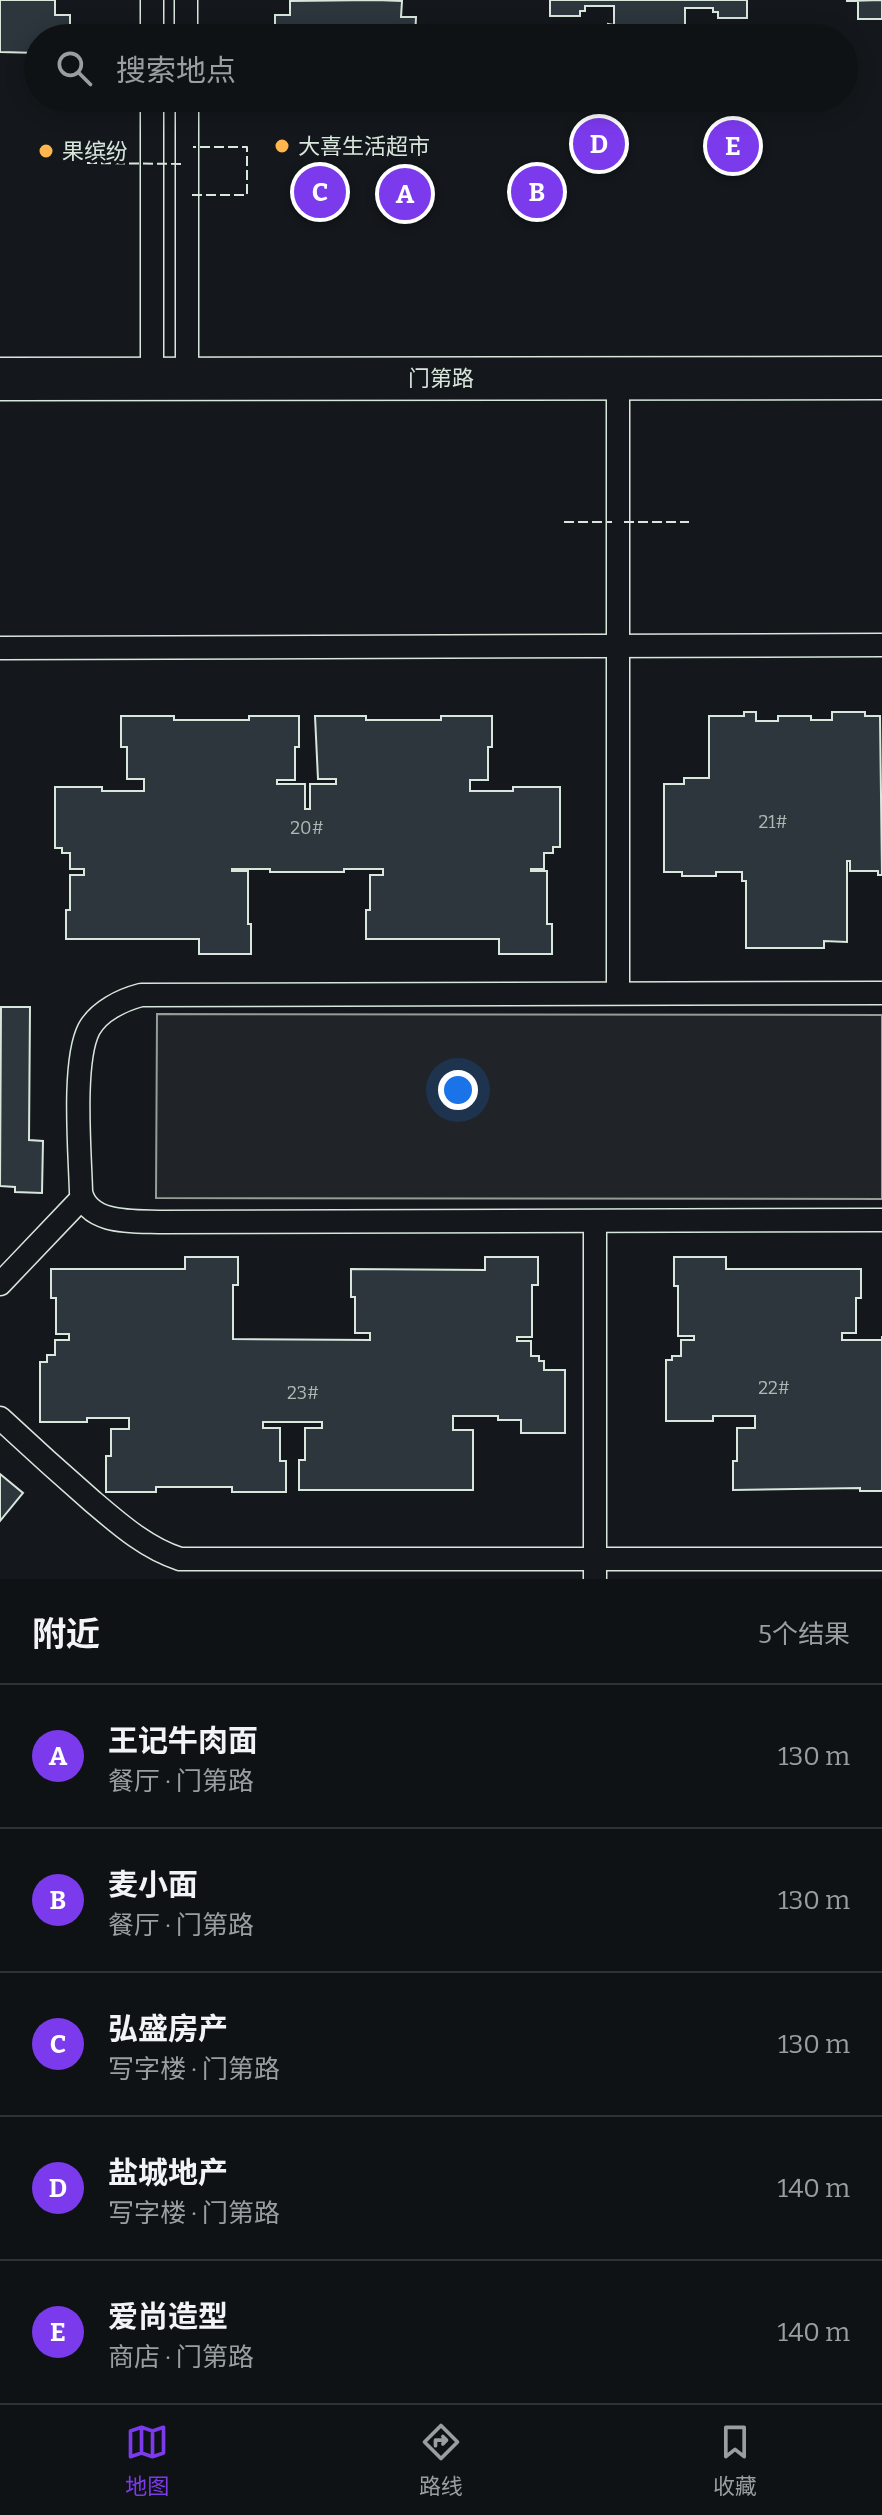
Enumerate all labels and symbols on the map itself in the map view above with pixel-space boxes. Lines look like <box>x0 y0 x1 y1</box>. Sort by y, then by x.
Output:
pin: D <box>573 114 625 174</box>
pin: E <box>707 116 759 176</box>
place label: 大喜生活超市 <box>298 133 430 160</box>
marker: 大喜生活超市 <box>273 137 291 155</box>
place label: 果缤纷 <box>62 138 128 165</box>
marker: 果缤纷 <box>37 142 55 160</box>
pin: C <box>294 162 346 222</box>
pin: B <box>511 162 563 222</box>
pin: A <box>379 164 431 224</box>
street label: 门第路 <box>408 365 474 392</box>
house number: 21# <box>758 811 788 833</box>
house number: 20# <box>290 817 324 839</box>
your location <box>438 1070 478 1110</box>
house number: 22# <box>758 1377 790 1399</box>
house number: 23# <box>287 1382 319 1404</box>

